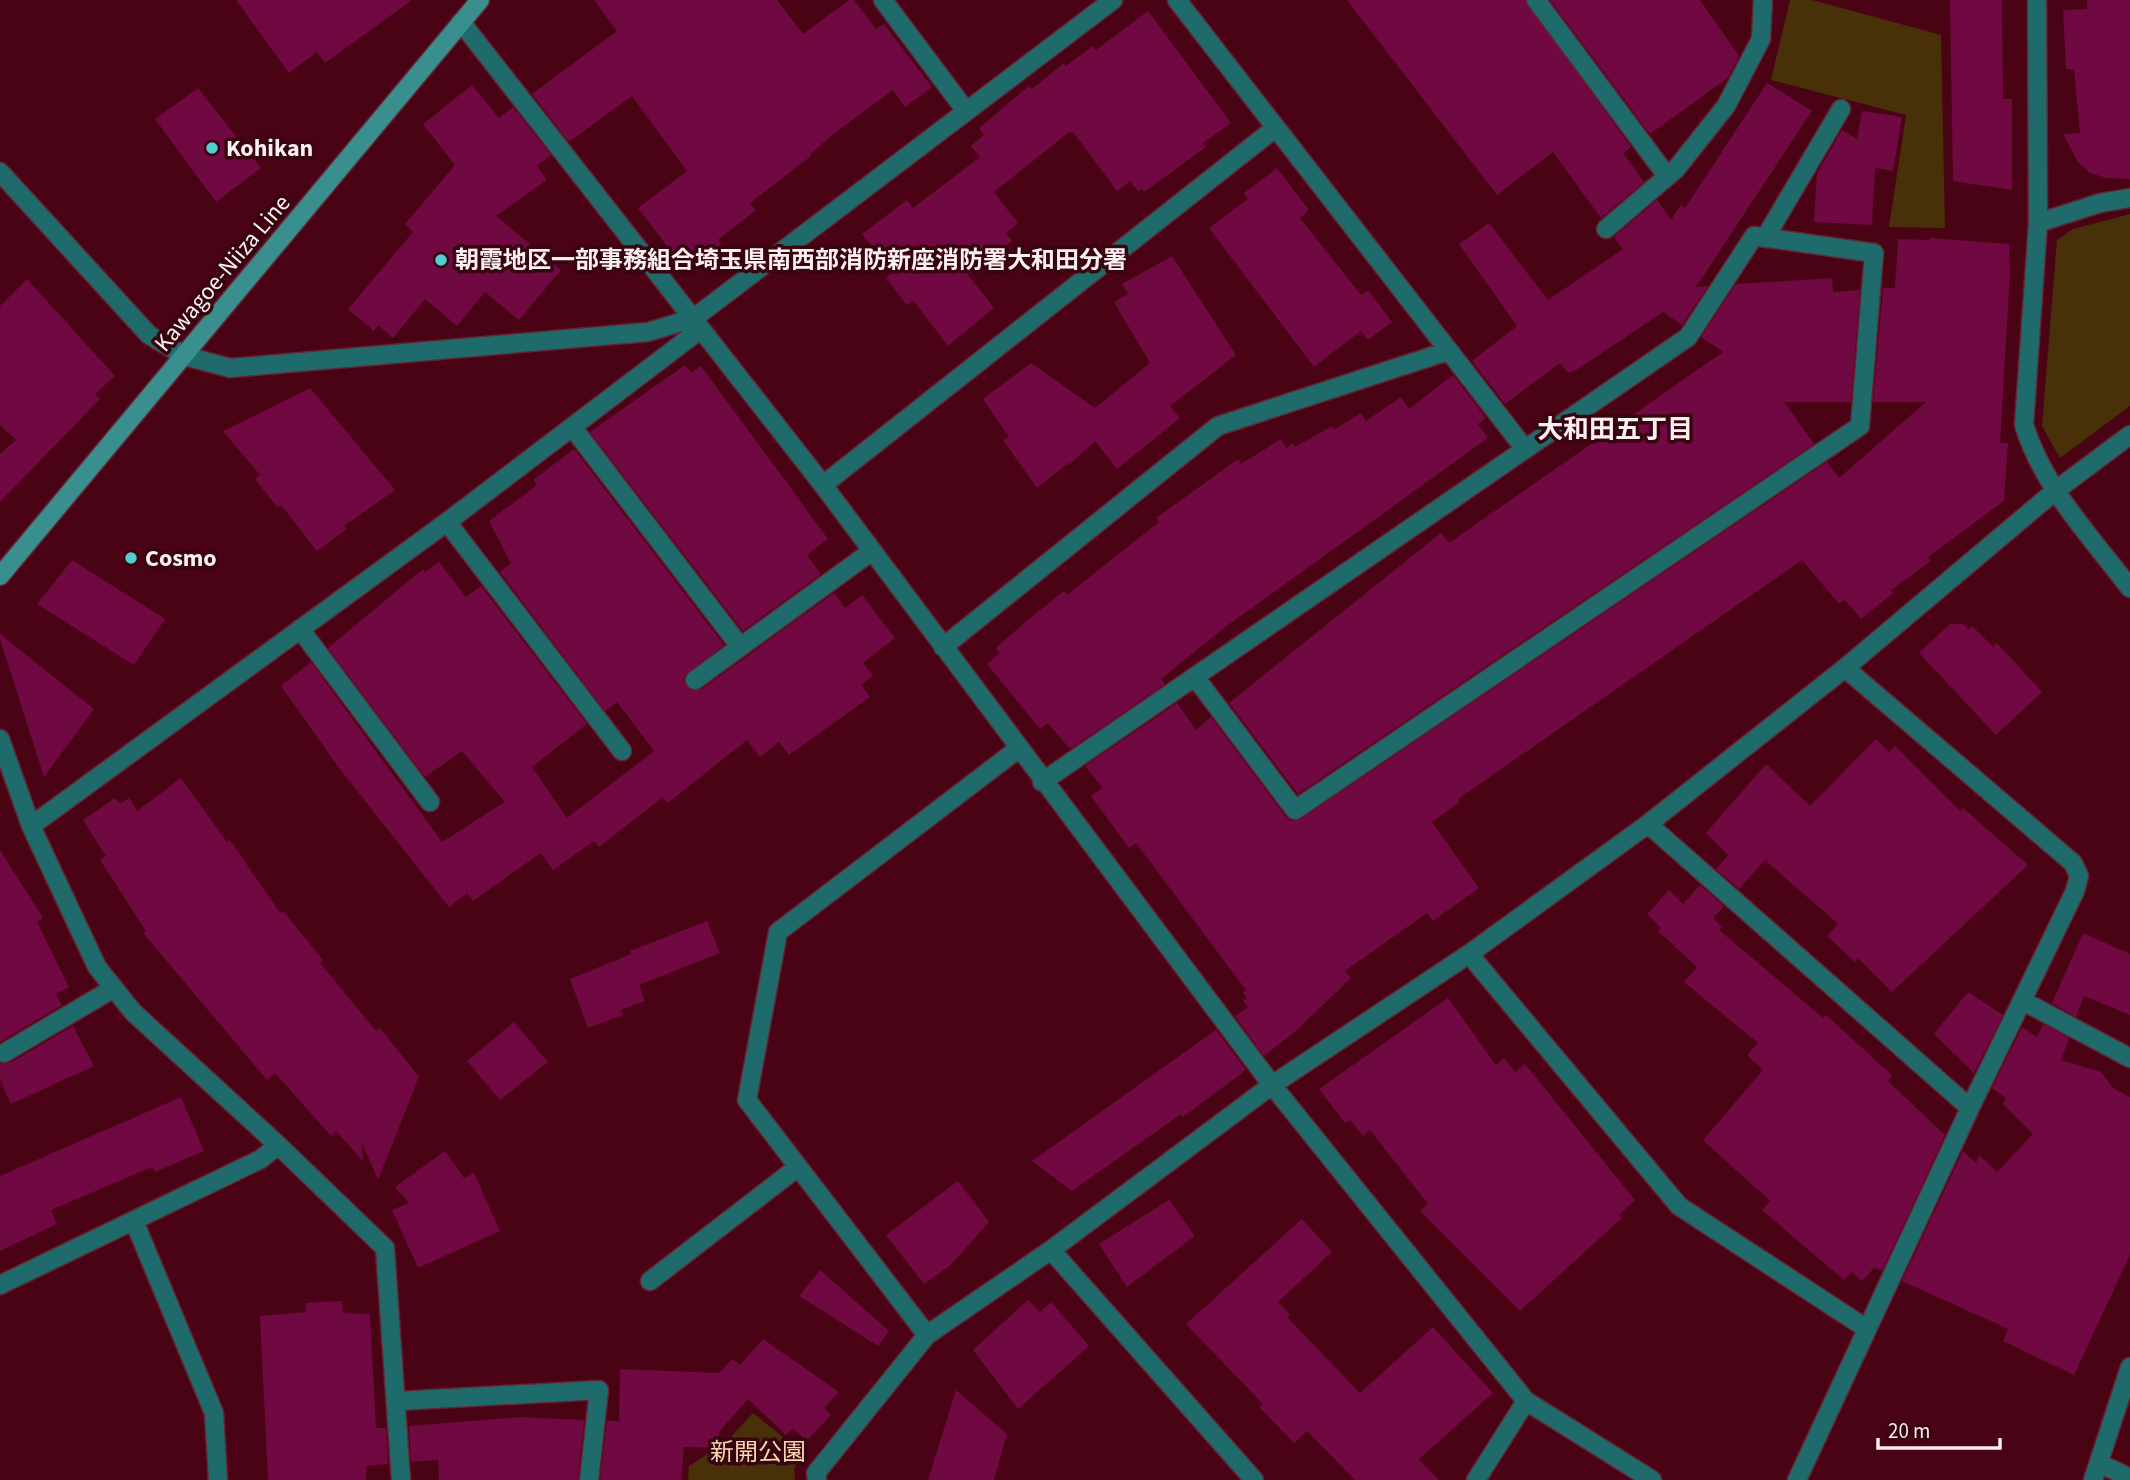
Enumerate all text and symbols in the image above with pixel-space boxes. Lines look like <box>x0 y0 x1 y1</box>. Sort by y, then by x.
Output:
place label: Kohikan <box>226 131 313 166</box>
marker: Kohikan <box>204 140 220 156</box>
street label: Kawagoe-Niiza Line <box>146 187 299 360</box>
place label: 朝霞地区一部事務組合埼玉県南西部消防新座消防署大和田分署 <box>455 243 1127 278</box>
marker: 朝霞地区一部事務組合埼玉県南西部消防新座消防署大和田分署 <box>433 252 449 268</box>
district label: 大和田五丁目 <box>1537 411 1693 448</box>
place label: Cosmo <box>145 541 217 576</box>
marker: Cosmo <box>123 550 139 566</box>
scale bar <box>1878 1406 2000 1450</box>
text: 20 m <box>1888 1416 1930 1446</box>
park label: 新開公園 <box>710 1435 806 1470</box>

